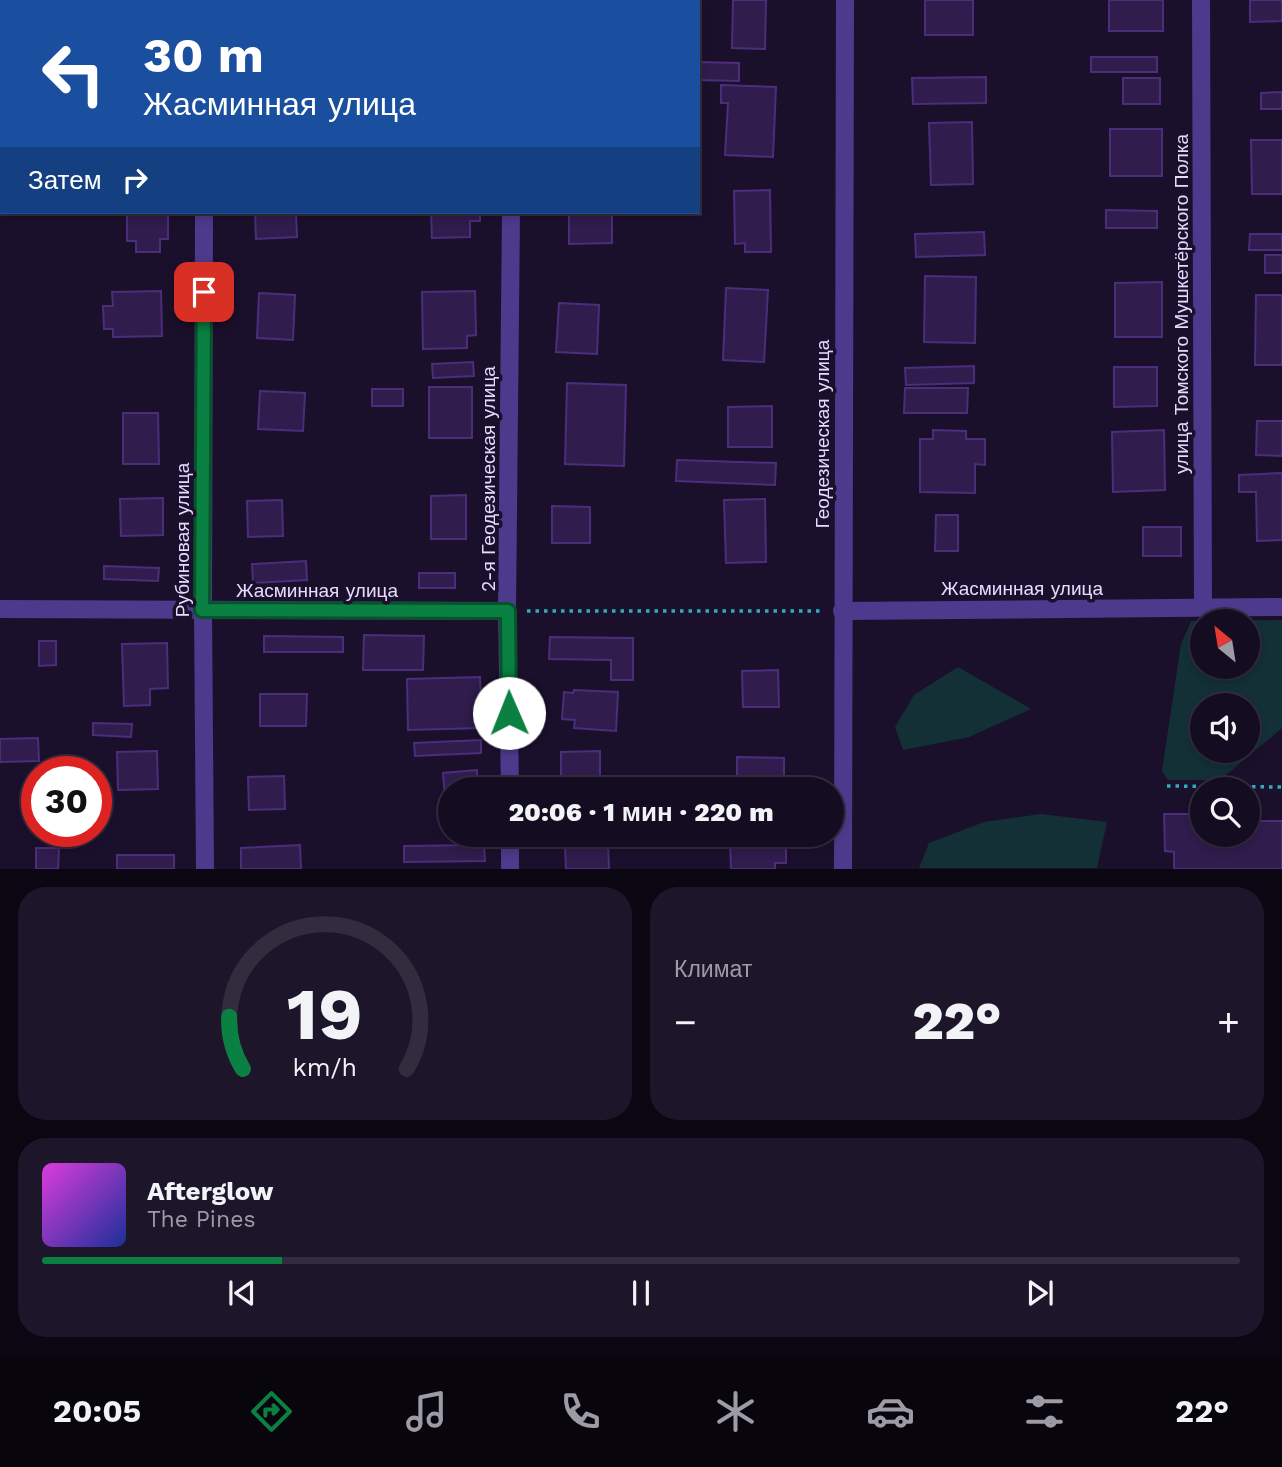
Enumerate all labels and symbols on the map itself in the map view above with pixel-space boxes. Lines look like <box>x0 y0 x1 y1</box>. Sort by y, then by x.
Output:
street label: улица Томского Мушкетёрского Полка <box>1170 134 1193 474</box>
pin <box>174 262 234 322</box>
street label: Геодезическая улица <box>811 339 834 528</box>
street label: 2-я Геодезическая улица <box>477 366 500 592</box>
street label: Рубиновая улица <box>171 462 194 617</box>
street label: Жасминная улица <box>941 577 1103 600</box>
street label: Жасминная улица <box>236 579 398 602</box>
north arrow <box>1190 609 1260 679</box>
position arrow <box>472 676 546 750</box>
speed limit sign: 30 <box>21 756 112 847</box>

